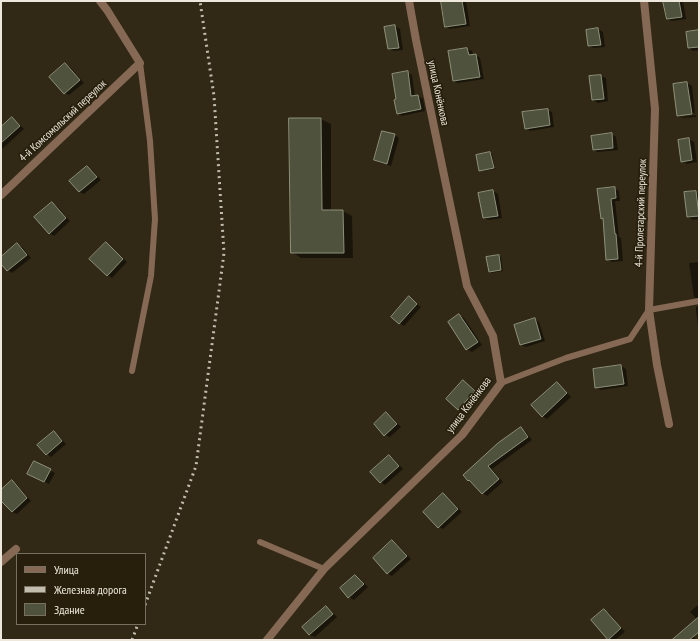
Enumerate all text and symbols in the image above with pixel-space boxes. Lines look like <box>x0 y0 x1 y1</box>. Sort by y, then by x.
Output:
street label: улица Конёнкова <box>425 59 451 127</box>
street label: 4-й Комсомольский переулок <box>17 77 109 165</box>
street label: 4-й Пролетарский переулок <box>633 159 649 267</box>
street label: улица Конёнкова <box>444 375 494 435</box>
legend <box>16 553 146 625</box>
text: Улица <box>54 562 79 577</box>
text: Железная дорога <box>54 582 127 597</box>
text: Здание <box>54 602 85 617</box>

